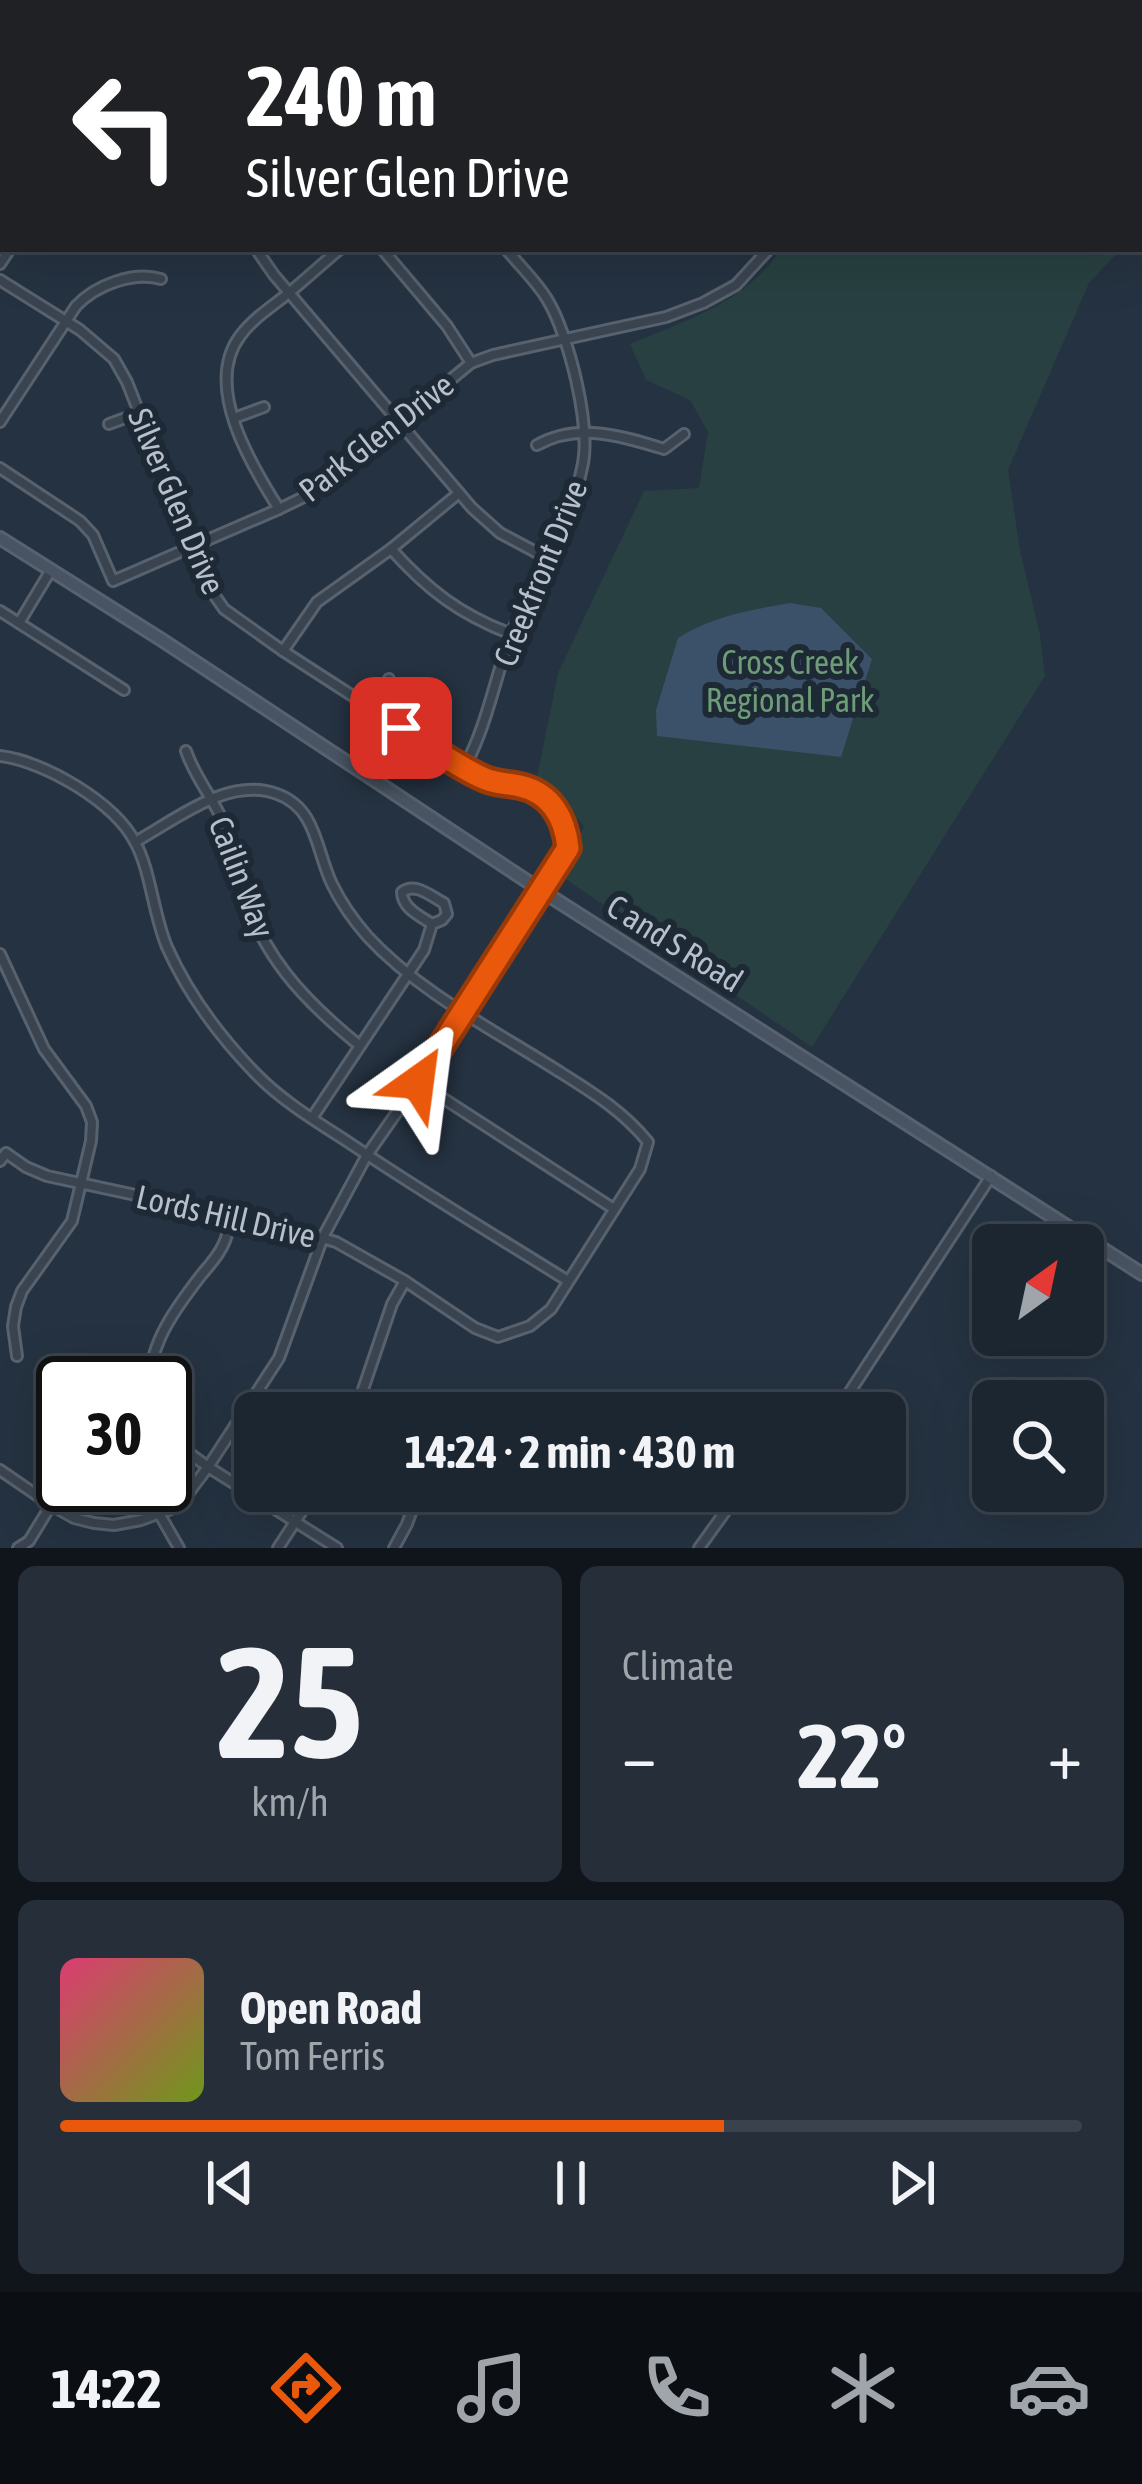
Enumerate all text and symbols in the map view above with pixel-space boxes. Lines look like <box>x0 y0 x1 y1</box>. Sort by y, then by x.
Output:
icon: left <box>48 48 204 204</box>
text: 240 m <box>246 48 436 144</box>
text: Silver Glen Drive <box>246 147 570 208</box>
street label: Park Glen Drive <box>291 365 461 509</box>
street label: Silver Glen Drive <box>121 403 233 599</box>
street label: Creekfront Drive <box>485 474 595 672</box>
park label: Cross Creek Regional Park <box>706 643 874 719</box>
pin <box>350 677 452 779</box>
icon: arrive <box>368 695 434 761</box>
street label: Cailin Way <box>202 811 282 943</box>
street label: C and S Road <box>600 887 750 999</box>
position arrow <box>355 1019 481 1145</box>
street label: Lords Hill Drive <box>133 1177 319 1255</box>
north arrow <box>972 1224 1104 1356</box>
map controls <box>972 1224 1104 1512</box>
speed limit sign: 30 <box>36 1356 192 1512</box>
button: search <box>972 1380 1104 1512</box>
text: 14:24 · 2 min · 430 m <box>405 1426 735 1478</box>
text: 25 <box>217 1612 363 1791</box>
text: Climate <box>622 1644 734 1688</box>
text: 22° <box>797 1704 907 1807</box>
text: − <box>622 1717 656 1793</box>
text: + <box>1048 1717 1082 1793</box>
text: km/h <box>251 1780 329 1824</box>
text: Open Road <box>240 1982 422 2034</box>
text: Tom Ferris <box>240 2034 385 2078</box>
icon: previous <box>197 2150 263 2216</box>
icon: pause <box>538 2150 604 2216</box>
icon: next <box>879 2150 945 2216</box>
icon: directions <box>264 2346 348 2430</box>
icon: music <box>450 2346 534 2430</box>
icon: phone <box>635 2346 719 2430</box>
icon: climate <box>821 2346 905 2430</box>
icon: car <box>1007 2346 1091 2430</box>
text: 14:22 <box>51 2358 162 2419</box>

